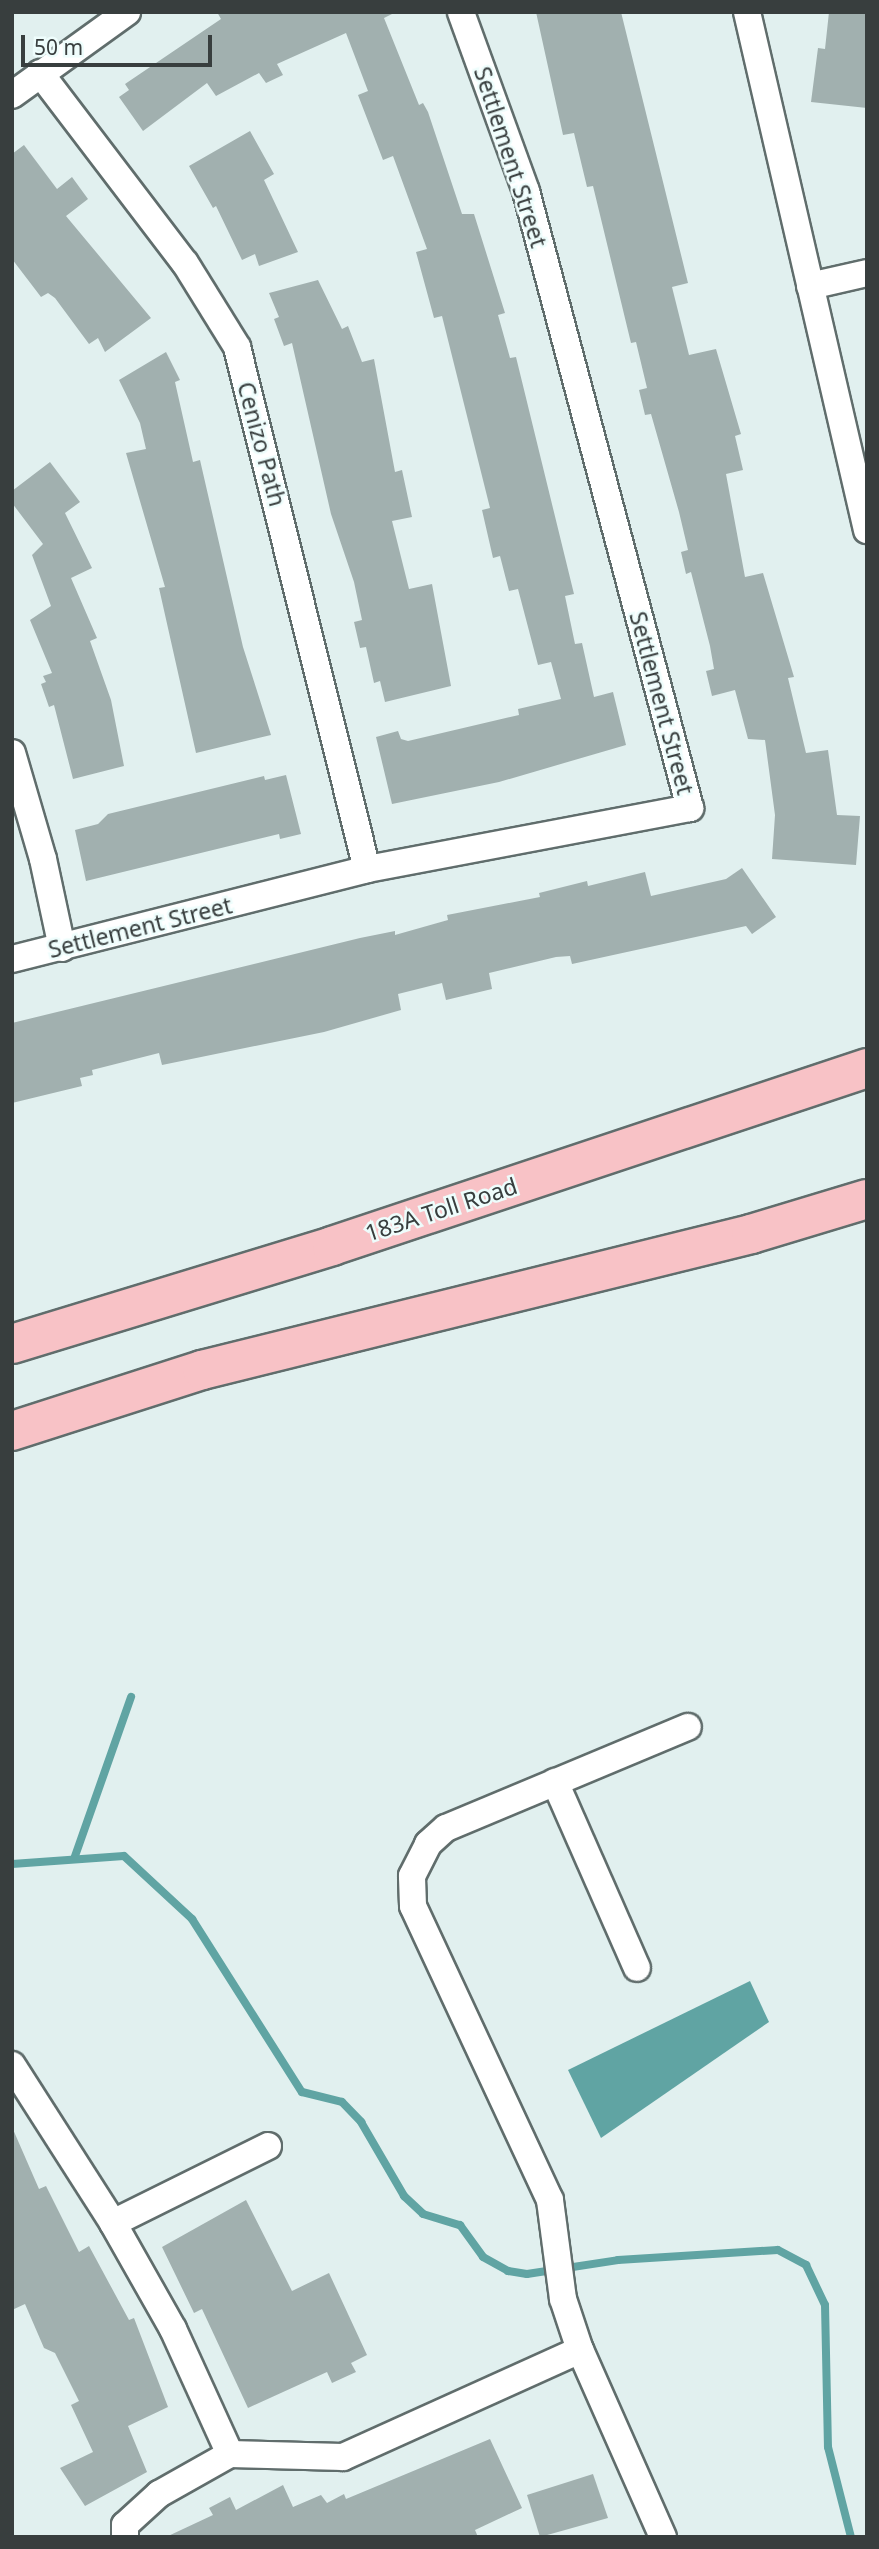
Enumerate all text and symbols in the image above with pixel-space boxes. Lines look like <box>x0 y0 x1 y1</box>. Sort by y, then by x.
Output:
scale bar <box>24 21 215 65</box>
text: 50 m <box>34 33 83 61</box>
street label: Settlement Street <box>469 63 553 251</box>
street label: Cenizo Path <box>232 379 292 509</box>
street label: Settlement Street <box>624 608 700 798</box>
street label: Settlement Street <box>45 891 235 963</box>
street label: 183A Toll Road <box>361 1171 521 1247</box>

